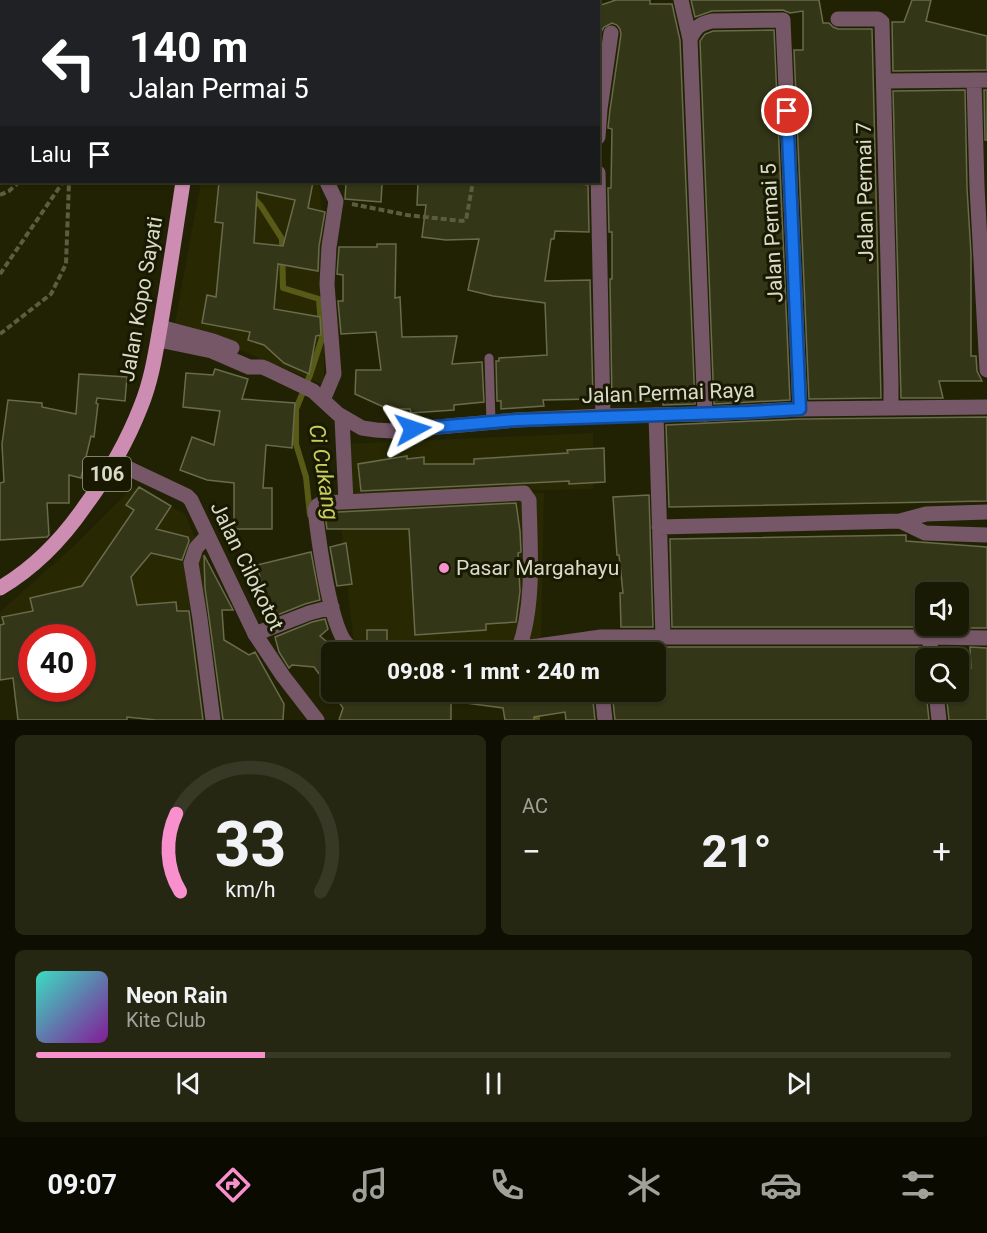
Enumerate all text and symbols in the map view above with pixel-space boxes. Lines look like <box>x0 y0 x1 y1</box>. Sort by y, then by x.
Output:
text: 140 m <box>129 23 248 72</box>
icon: left <box>30 24 108 102</box>
text: Jalan Permai 5 <box>129 73 309 105</box>
pin <box>761 85 812 136</box>
icon: arrive <box>770 94 803 127</box>
street label: Jalan Permai 7 <box>852 122 878 262</box>
icon: arrive <box>83 138 116 171</box>
text: Lalu <box>30 142 71 167</box>
street label: Jalan Permai 5 <box>756 163 788 303</box>
street label: Jalan Kopo Sayati <box>115 215 167 383</box>
street label: Jalan Permai Raya <box>581 378 755 408</box>
position arrow <box>381 397 445 461</box>
water label: Ci Cukang <box>304 422 344 522</box>
road number: 106 <box>83 457 131 491</box>
street label: Jalan Cilokotot <box>205 498 289 634</box>
place label: Pasar Margahayu <box>456 556 619 580</box>
marker: Pasar Margahayu <box>437 561 451 575</box>
map controls <box>915 582 969 702</box>
button: sound <box>915 582 969 636</box>
speed limit sign: 40 <box>18 624 96 702</box>
button: search <box>915 648 969 702</box>
text: 09:08 · 1 mnt · 240 m <box>387 659 600 684</box>
text: AC <box>522 794 548 818</box>
text: 33 <box>215 808 286 881</box>
text: 21° <box>702 825 771 878</box>
text: − <box>522 832 541 871</box>
text: + <box>932 832 951 871</box>
text: km/h <box>225 877 276 902</box>
text: Neon Rain <box>126 983 228 1008</box>
text: Kite Club <box>126 1008 206 1032</box>
icon: previous <box>172 1067 205 1100</box>
icon: pause <box>477 1067 510 1100</box>
icon: next <box>782 1067 815 1100</box>
icon: directions <box>212 1164 254 1206</box>
icon: music <box>349 1164 391 1206</box>
icon: phone <box>486 1164 528 1206</box>
icon: climate <box>623 1164 665 1206</box>
icon: car <box>760 1164 802 1206</box>
icon: filters <box>897 1164 939 1206</box>
text: 09:07 <box>48 1169 117 1201</box>

